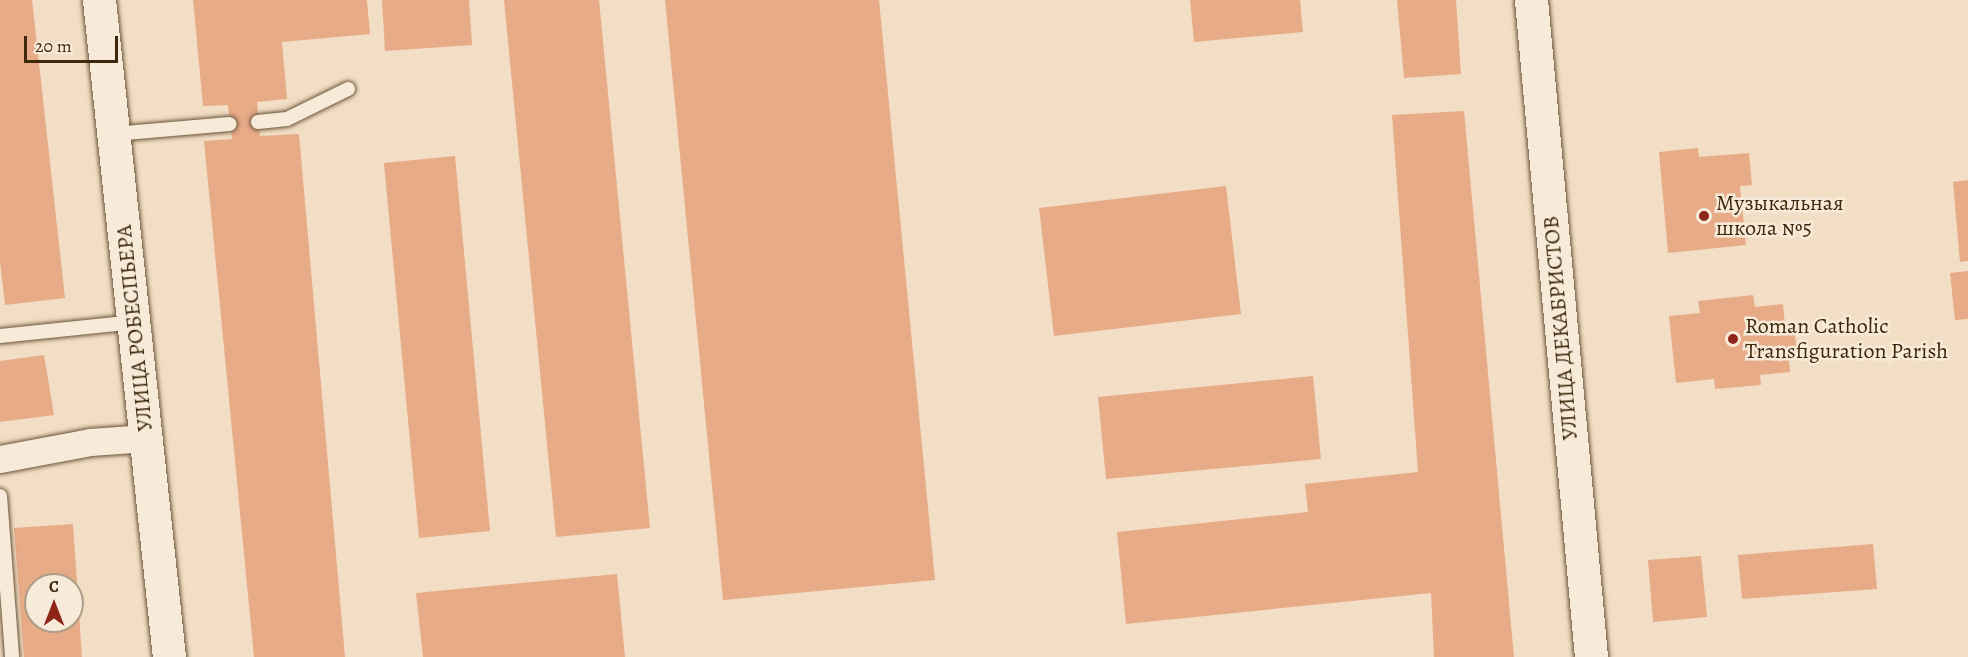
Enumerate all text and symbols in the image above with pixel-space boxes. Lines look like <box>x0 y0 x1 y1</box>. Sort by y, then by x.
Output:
scale bar <box>27 24 122 62</box>
text: 20 m <box>35 34 72 58</box>
place label: Музыкальная школа №5 <box>1716 190 1844 242</box>
marker: Музыкальная школа №5 <box>1697 209 1711 223</box>
street label: УЛИЦА ДЕКАБРИСТОВ <box>1538 215 1584 441</box>
street label: УЛИЦА РОБЕСПЬЕРА <box>111 223 159 433</box>
place label: Roman Catholic Transfiguration Parish <box>1745 313 1948 364</box>
marker: Roman Catholic Transfiguration Parish <box>1726 332 1740 346</box>
north arrow <box>24 573 84 633</box>
text: С <box>49 576 59 598</box>

